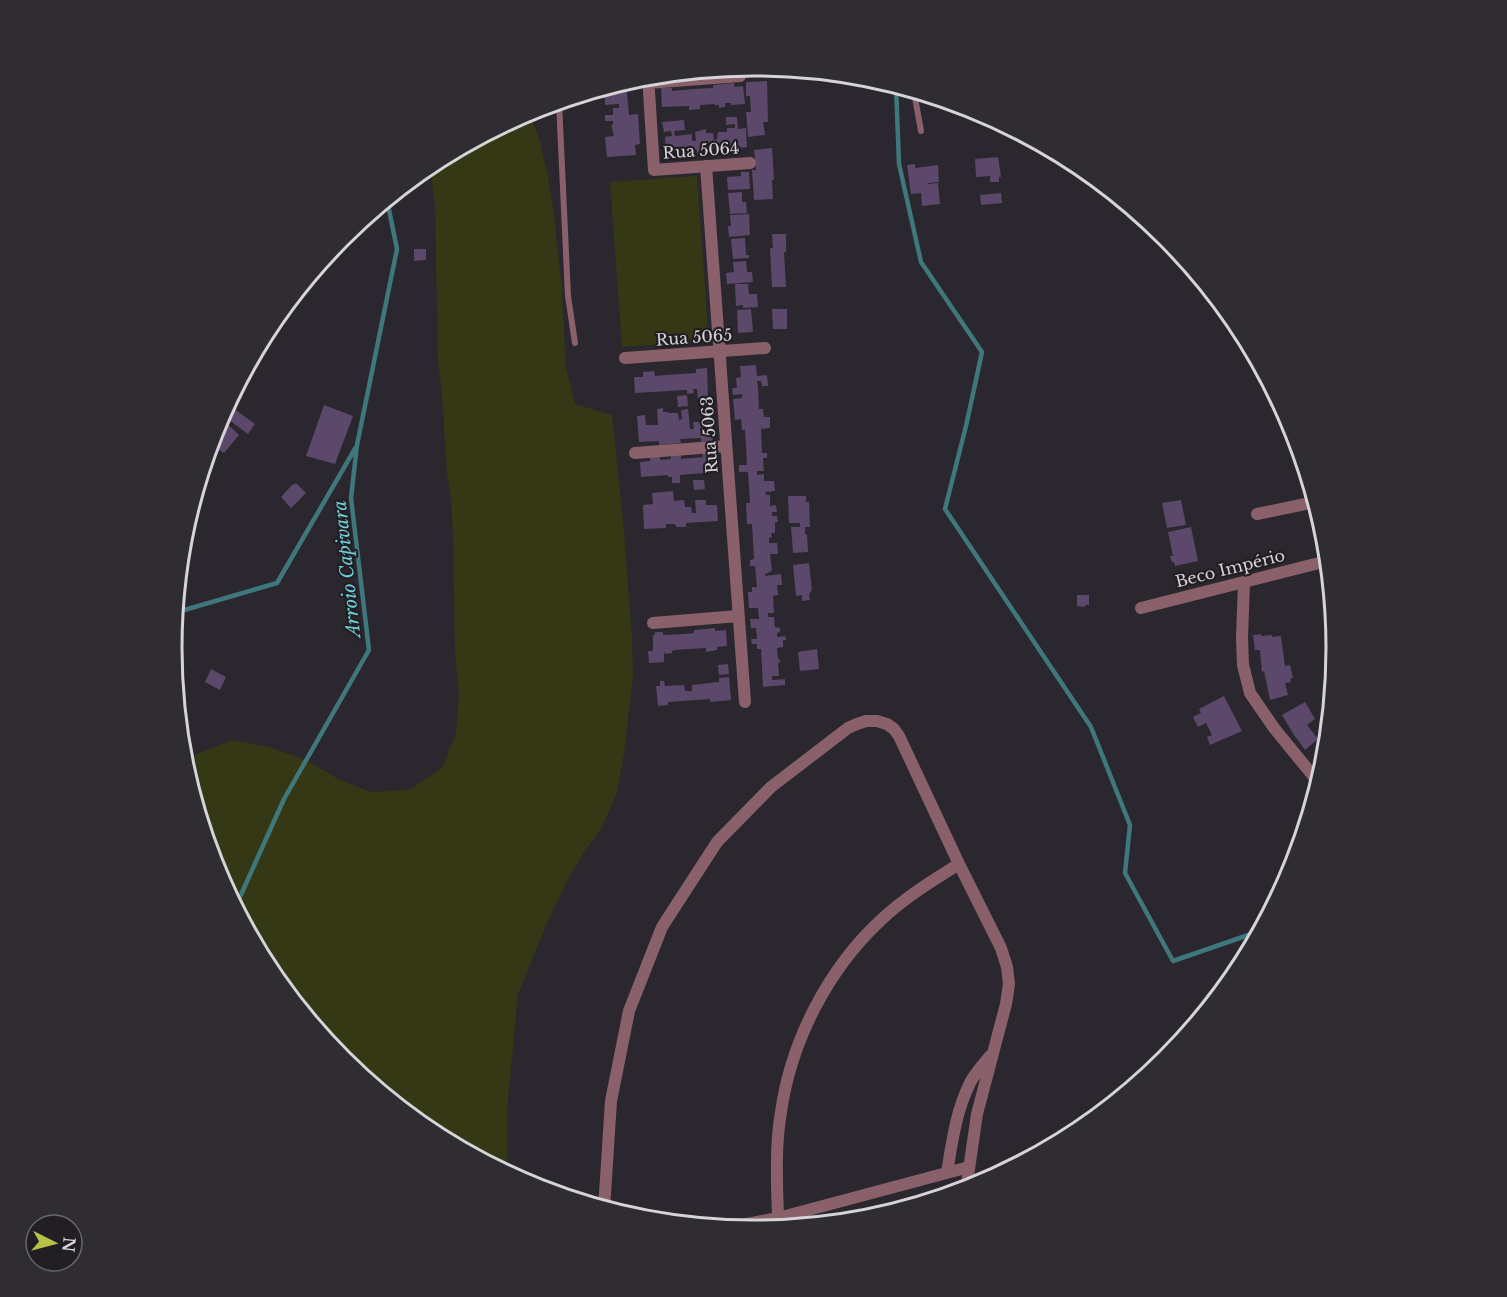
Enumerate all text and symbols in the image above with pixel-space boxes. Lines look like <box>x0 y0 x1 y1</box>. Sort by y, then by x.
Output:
street label: Rua 5064 <box>662 137 740 163</box>
street label: Rua 5065 <box>655 324 733 350</box>
street label: Rua 5063 <box>696 396 722 474</box>
water label: Arroio Capivara <box>329 499 365 641</box>
street label: Beco Império <box>1173 545 1287 591</box>
north arrow <box>24 1213 84 1273</box>
text: N <box>58 1236 80 1253</box>

